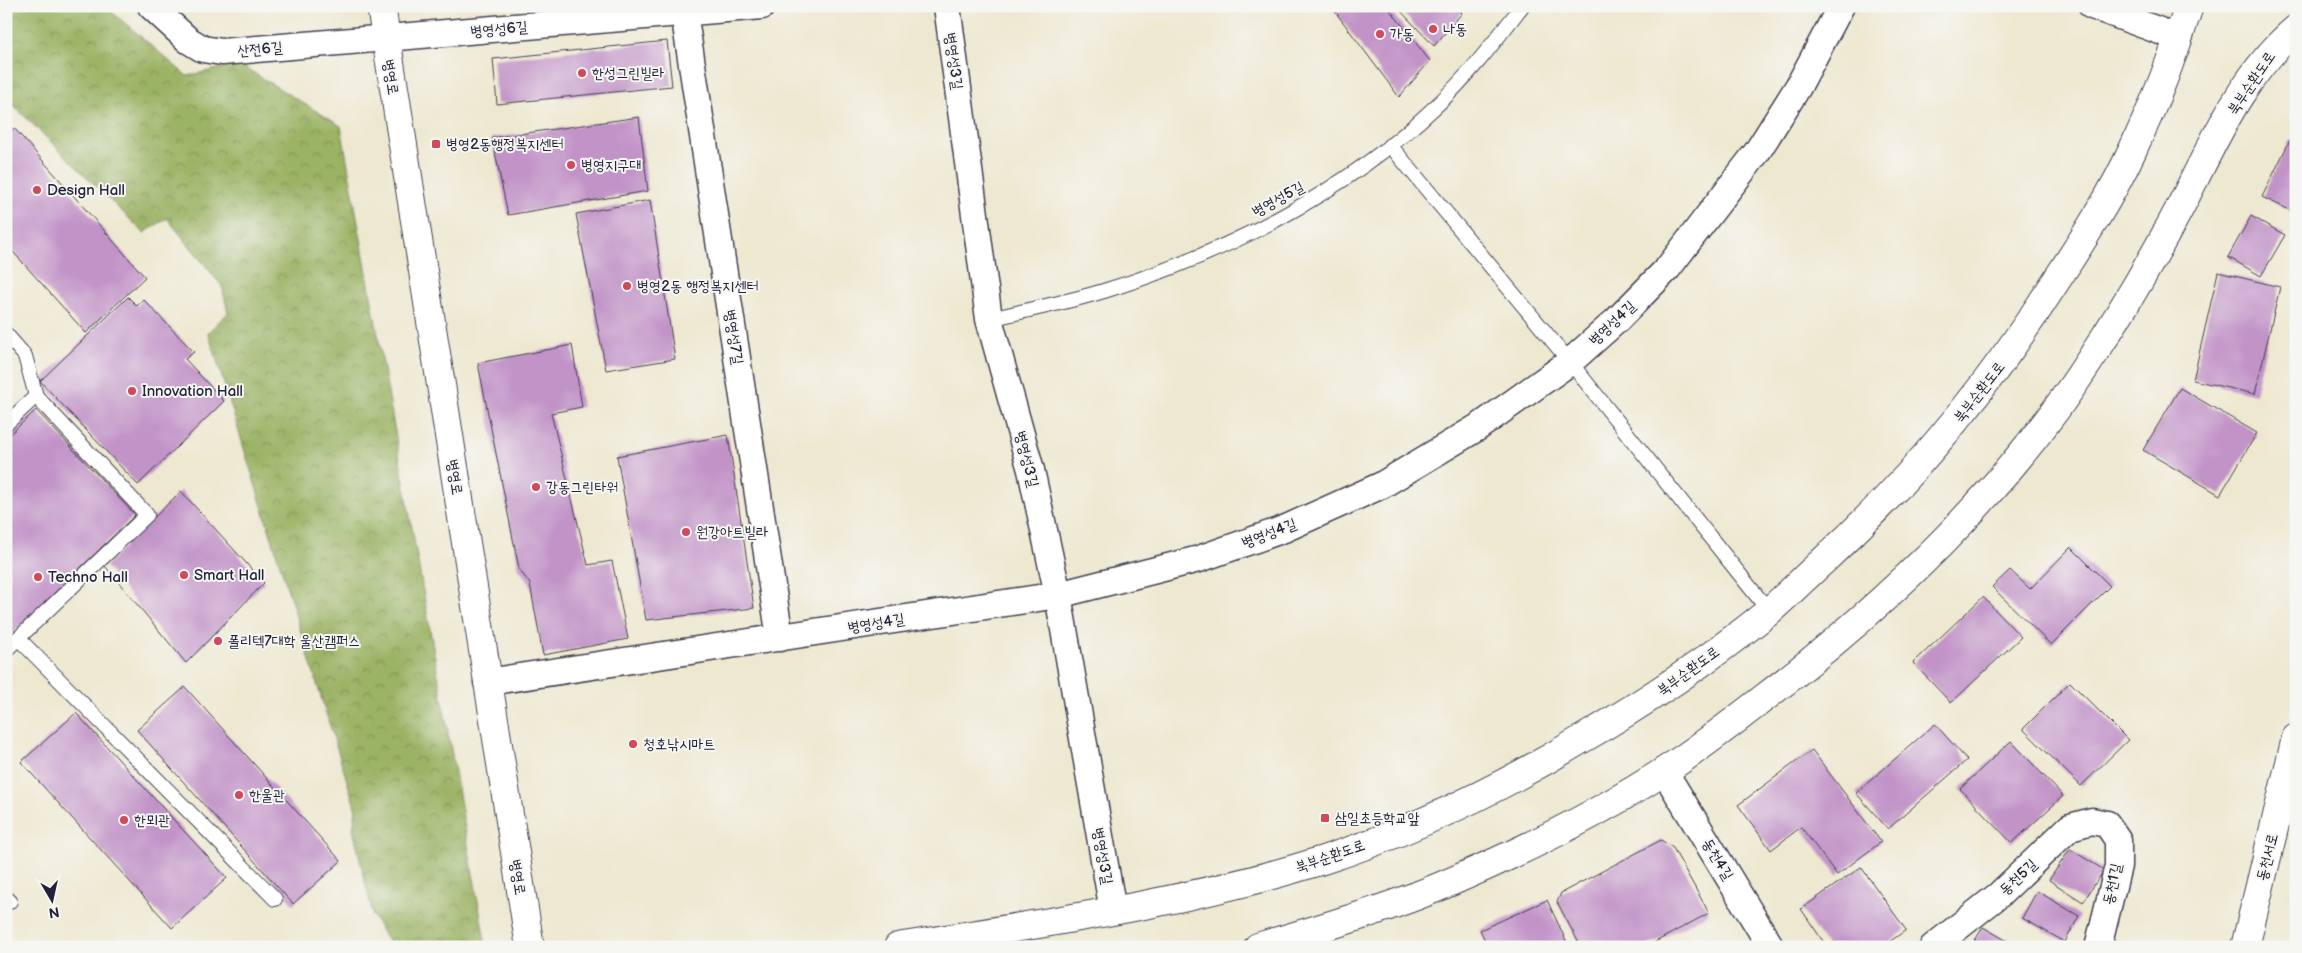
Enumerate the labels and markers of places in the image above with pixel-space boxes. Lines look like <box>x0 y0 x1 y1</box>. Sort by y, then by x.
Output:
place label: 나동 <box>1443 20 1467 39</box>
marker: 나동 <box>1427 23 1439 35</box>
place label: 가동 <box>1390 25 1414 44</box>
marker: 가동 <box>1374 28 1386 40</box>
place label: 한성그린빌라 <box>592 64 664 83</box>
marker: 한성그린빌라 <box>576 67 588 79</box>
place label: 병영2동행정복지센터 <box>446 135 563 154</box>
marker: 병영2동행정복지센터 <box>430 138 442 150</box>
place label: 병영지구대 <box>581 156 641 175</box>
marker: 병영지구대 <box>565 159 577 171</box>
place label: Design Hall <box>47 181 125 200</box>
marker: Design Hall <box>31 184 43 196</box>
place label: 병영2동 행정복지센터 <box>637 277 759 296</box>
marker: 병영2동 행정복지센터 <box>621 280 633 292</box>
place label: Innovation Hall <box>142 382 243 401</box>
marker: Innovation Hall <box>126 385 138 397</box>
place label: 강동그린타워 <box>546 478 618 497</box>
marker: 강동그린타워 <box>530 481 542 493</box>
place label: 원강아트빌라 <box>696 523 768 542</box>
marker: 원강아트빌라 <box>680 526 692 538</box>
place label: Smart Hall <box>194 566 264 585</box>
place label: Techno Hall <box>48 568 128 587</box>
marker: Smart Hall <box>178 569 190 581</box>
marker: Techno Hall <box>32 571 44 583</box>
place label: 폴리텍7대학 울산캠퍼스 <box>228 632 360 651</box>
marker: 폴리텍7대학 울산캠퍼스 <box>212 635 224 647</box>
place label: 청호낚시마트 <box>643 735 715 754</box>
marker: 청호낚시마트 <box>627 738 639 750</box>
place label: 한울관 <box>249 786 285 805</box>
marker: 한울관 <box>233 789 245 801</box>
place label: 삼일초등학교앞 <box>1335 809 1420 828</box>
place label: 한뫼관 <box>134 811 170 830</box>
marker: 삼일초등학교앞 <box>1319 812 1331 824</box>
marker: 한뫼관 <box>118 814 130 826</box>

